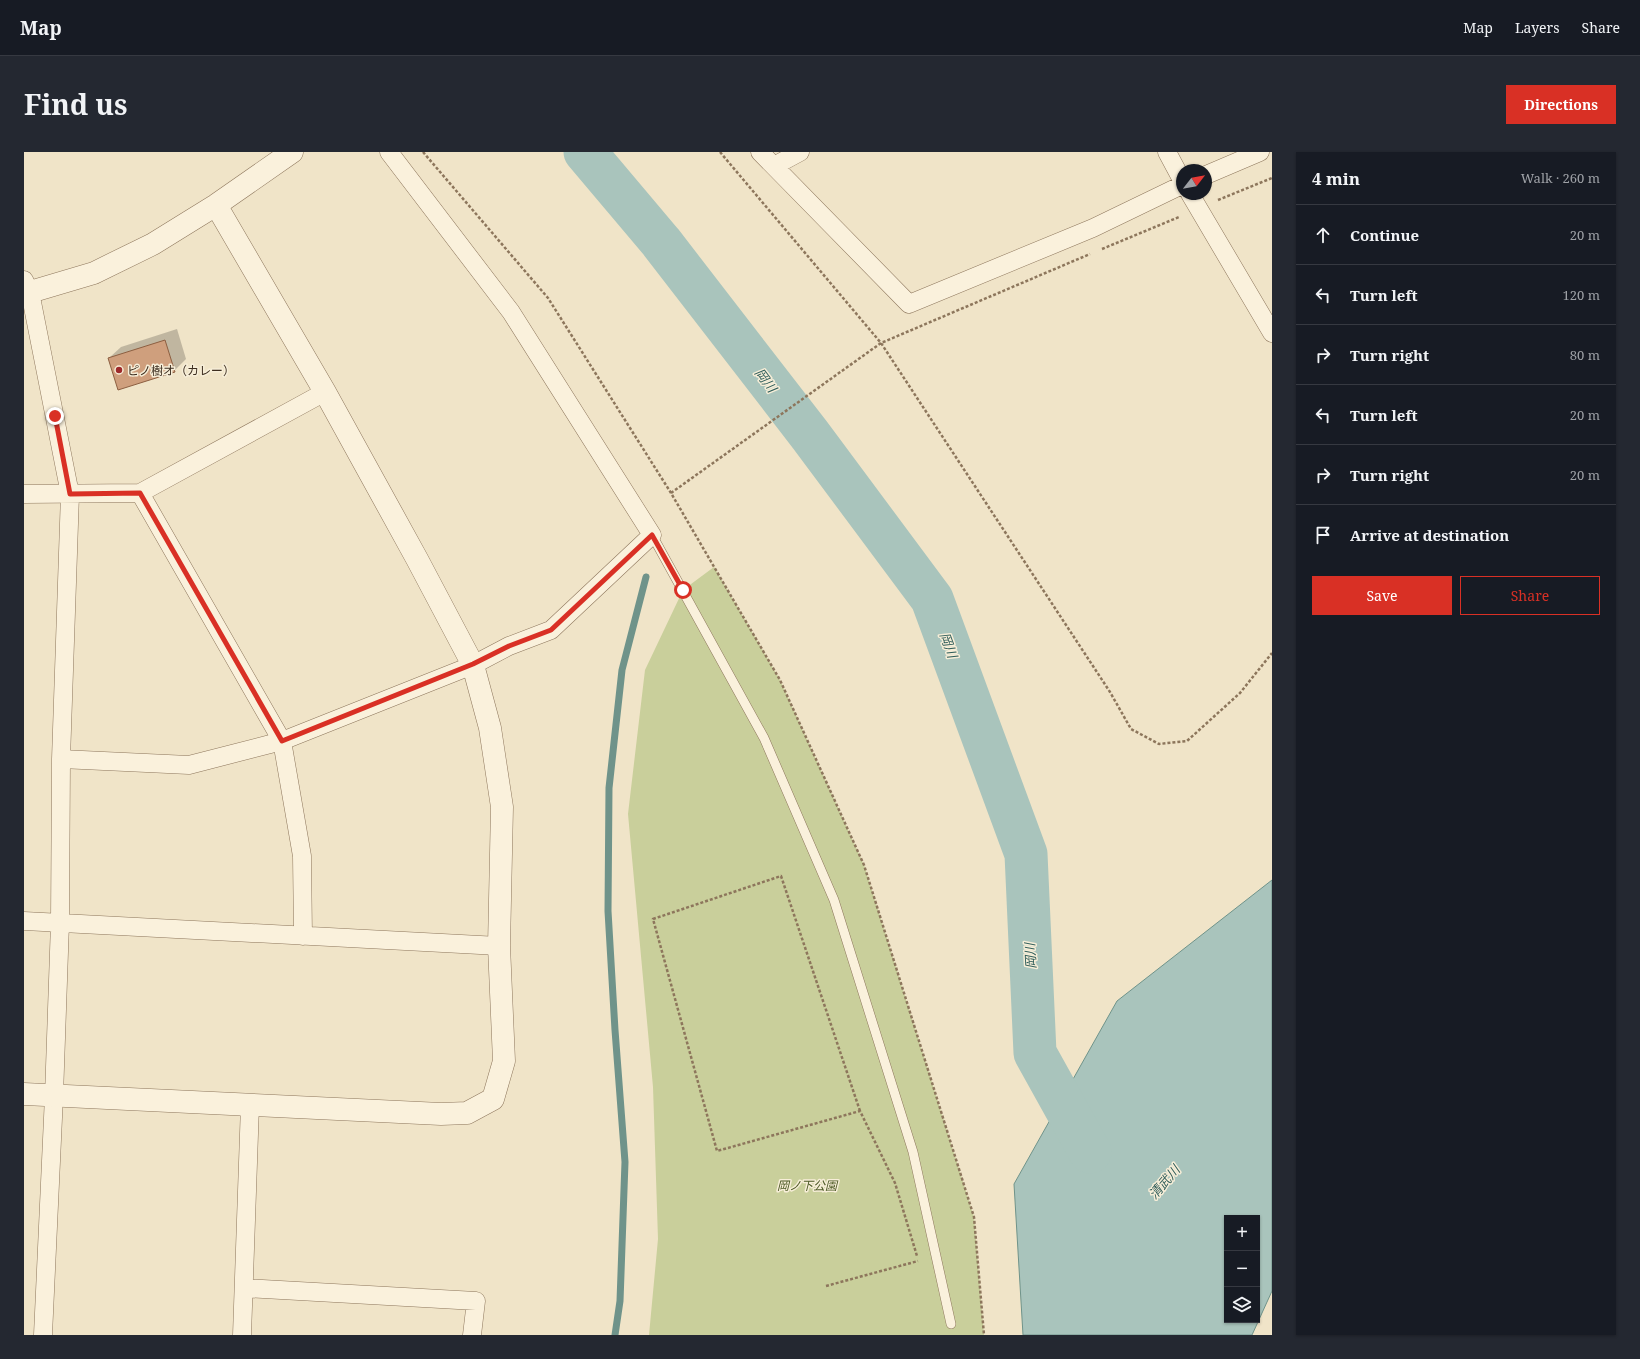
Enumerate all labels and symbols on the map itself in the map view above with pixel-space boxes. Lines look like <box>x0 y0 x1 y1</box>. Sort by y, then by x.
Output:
north arrow <box>1176 164 1212 200</box>
place label: ピノ樹オ（カレー） <box>127 362 235 379</box>
water label: 岡川 <box>751 364 782 397</box>
marker: ピノ樹オ（カレー） <box>114 365 124 375</box>
route end <box>46 407 64 425</box>
route start <box>674 581 692 599</box>
water label: 岡川 <box>936 630 963 662</box>
water label: 岡川 <box>1020 941 1040 969</box>
water label: 清武川 <box>1144 1160 1185 1203</box>
park label: 岡ノ下公園 <box>777 1177 839 1194</box>

